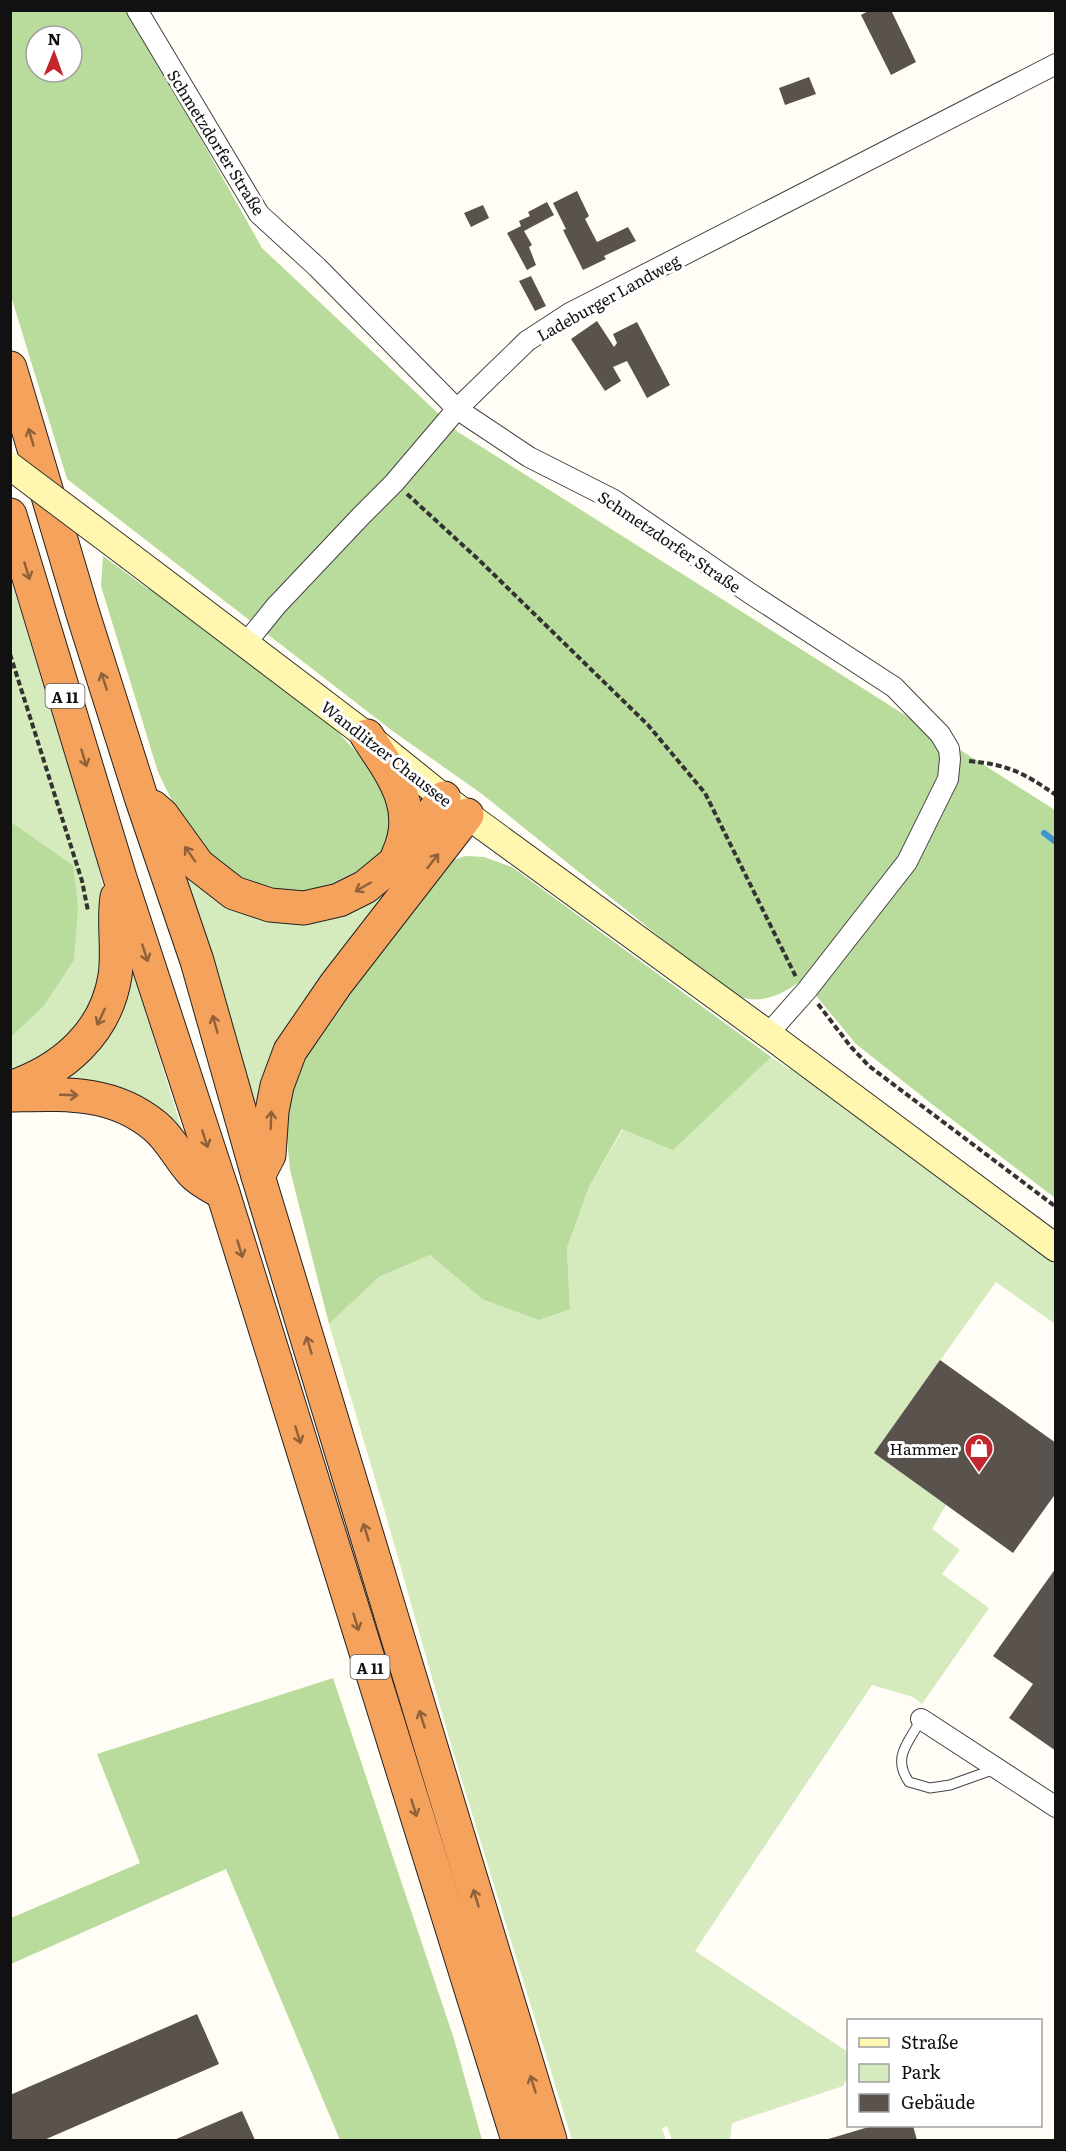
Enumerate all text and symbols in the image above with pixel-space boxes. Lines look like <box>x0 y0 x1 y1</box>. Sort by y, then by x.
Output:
north arrow <box>24 24 84 84</box>
text: N <box>47 26 61 50</box>
street label: Schmetzdorfer Straße <box>162 64 272 220</box>
street label: Ladeburger Landweg <box>532 248 684 346</box>
one-way arrow <box>25 428 36 447</box>
street label: Schmetzdorfer Straße <box>594 484 746 598</box>
one-way arrow <box>22 561 33 580</box>
one-way arrow <box>98 672 109 691</box>
road number: A 11 <box>46 684 84 708</box>
street label: Wandlitzer Chaussee <box>316 694 458 812</box>
one-way arrow <box>79 748 90 767</box>
one-way arrow <box>184 846 196 863</box>
one-way arrow <box>426 853 439 869</box>
one-way arrow <box>355 882 372 894</box>
one-way arrow <box>140 943 151 962</box>
one-way arrow <box>94 1008 106 1026</box>
one-way arrow <box>209 1015 220 1034</box>
one-way arrow <box>58 1090 78 1101</box>
one-way arrow <box>266 1111 277 1131</box>
one-way arrow <box>200 1129 211 1148</box>
one-way arrow <box>235 1239 246 1258</box>
one-way arrow <box>303 1336 314 1355</box>
one-way arrow <box>293 1425 304 1444</box>
shop icon: Hammer <box>963 1432 995 1474</box>
place label: Hammer <box>890 1436 958 1460</box>
one-way arrow <box>360 1523 371 1542</box>
one-way arrow <box>351 1612 362 1631</box>
road number: A 11 <box>350 1655 389 1679</box>
one-way arrow <box>416 1710 427 1729</box>
one-way arrow <box>409 1798 420 1817</box>
one-way arrow <box>470 1889 481 1908</box>
legend <box>847 2019 1042 2127</box>
text: Straße <box>901 2028 958 2055</box>
text: Park <box>901 2058 942 2085</box>
one-way arrow <box>527 2075 538 2094</box>
text: Gebäude <box>901 2088 975 2115</box>

